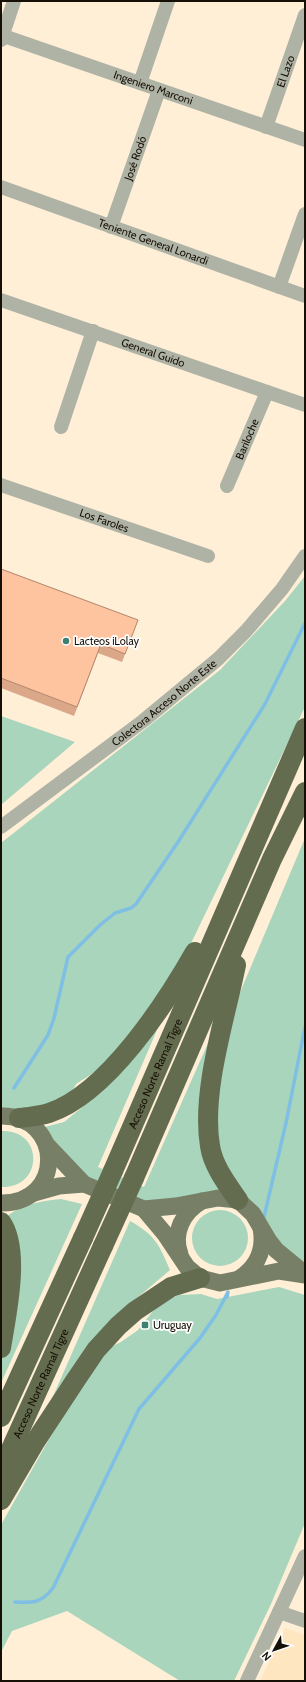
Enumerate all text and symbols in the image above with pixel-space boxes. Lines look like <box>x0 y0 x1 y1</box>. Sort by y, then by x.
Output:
street label: El Lazo <box>273 53 297 89</box>
street label: Ingeniero Marconi <box>112 67 195 108</box>
street label: José Rodó <box>121 134 149 183</box>
street label: Teniente General Lonardi <box>97 216 210 268</box>
street label: General Guido <box>120 335 187 370</box>
street label: Bariloche <box>232 416 262 462</box>
street label: Los Faroles <box>78 505 131 535</box>
place label: Lacteos iLolay <box>74 634 139 648</box>
marker: Lacteos iLolay <box>61 636 71 646</box>
street label: Colectora Acceso Norte Este <box>109 656 220 749</box>
street label: Acceso Norte Ramal Tigre <box>125 1016 185 1131</box>
place label: Uruguay <box>153 1318 192 1332</box>
marker: Uruguay <box>140 1320 150 1330</box>
street label: Acceso Norte Ramal Tigre <box>10 1326 72 1440</box>
north arrow <box>254 1630 294 1670</box>
text: N <box>258 1649 274 1664</box>

